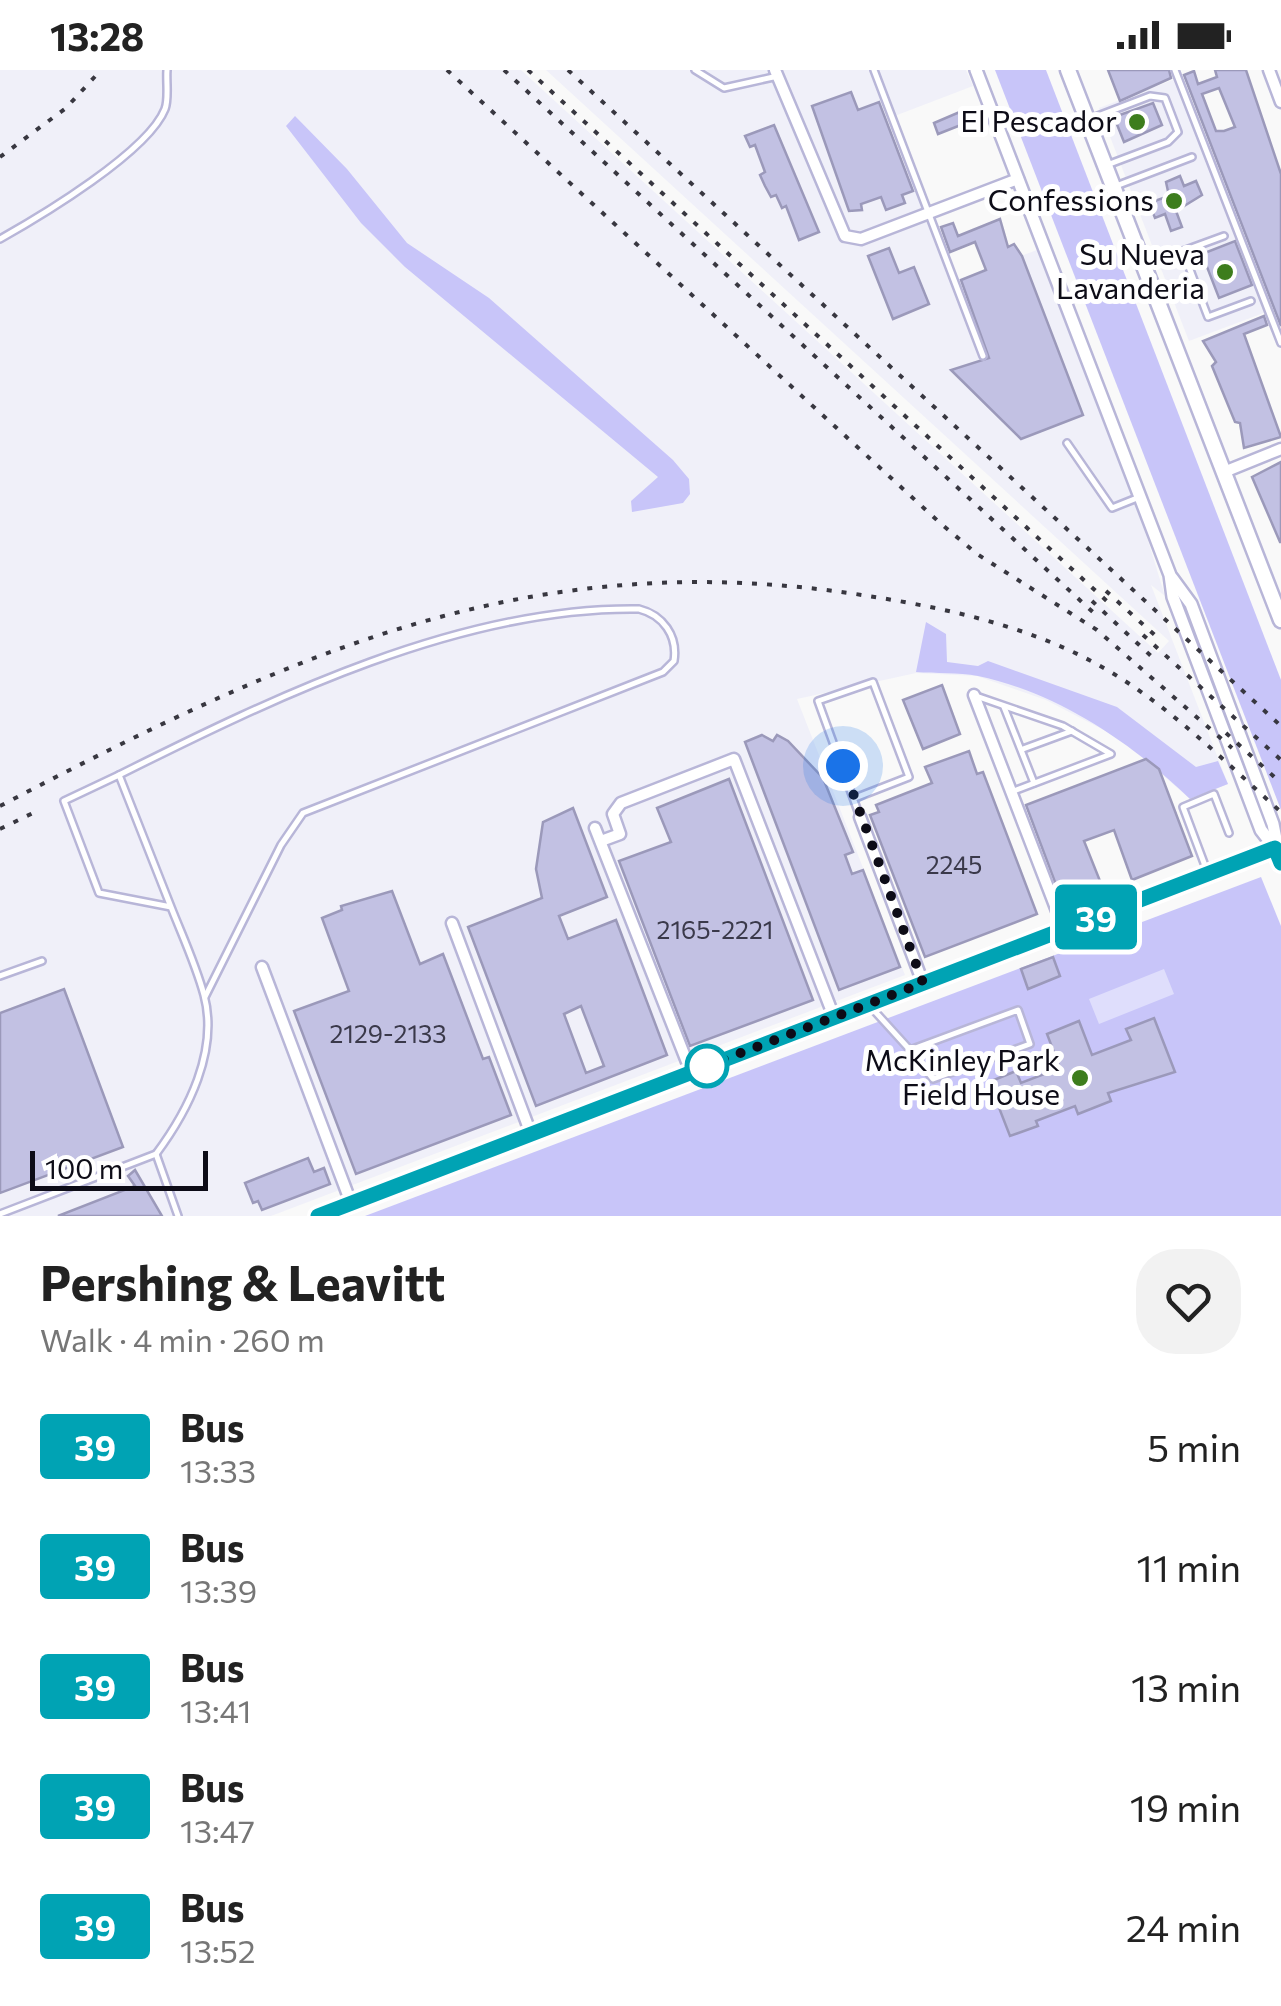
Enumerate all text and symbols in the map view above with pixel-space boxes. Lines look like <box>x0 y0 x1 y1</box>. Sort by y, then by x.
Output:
text: 13:28 <box>50 12 144 59</box>
place label: El Pescador <box>960 101 1117 138</box>
marker: El Pescador <box>1126 111 1148 133</box>
place label: Confessions <box>988 180 1154 217</box>
marker: Confessions <box>1163 190 1185 212</box>
place label: Su Nueva Lavanderia <box>1056 234 1205 305</box>
marker: Su Nueva Lavanderia <box>1214 261 1236 283</box>
your location <box>818 741 868 791</box>
house number: 2245 <box>926 849 982 879</box>
line badge: 39 <box>1051 884 1141 950</box>
text: 39 <box>1075 896 1117 939</box>
house number: 2165-2221 <box>657 914 773 944</box>
house number: 2129-2133 <box>329 1018 447 1048</box>
place label: McKinley Park Field House <box>864 1040 1060 1111</box>
unlabelled marker <box>686 1045 728 1087</box>
marker: McKinley Park Field House <box>1069 1067 1091 1089</box>
scale bar <box>30 1146 208 1190</box>
text: 100 m <box>45 1151 123 1185</box>
button: heart <box>1136 1249 1241 1354</box>
text: Pershing & Leavitt <box>40 1252 445 1311</box>
text: Walk · 4 min · 260 m <box>40 1319 325 1359</box>
text: Bus <box>180 1403 245 1450</box>
text: 5 min <box>1147 1423 1241 1470</box>
text: 39 <box>74 1425 116 1468</box>
text: 13:33 <box>180 1450 256 1490</box>
text: Bus <box>180 1523 245 1570</box>
text: 11 min <box>1137 1543 1241 1590</box>
text: 39 <box>74 1545 116 1588</box>
text: 13:39 <box>180 1570 257 1610</box>
text: Bus <box>180 1643 245 1690</box>
text: 13 min <box>1131 1663 1241 1710</box>
text: 39 <box>74 1665 116 1708</box>
text: 13:41 <box>180 1690 251 1730</box>
text: Bus <box>180 1763 245 1810</box>
text: 19 min <box>1130 1783 1241 1830</box>
text: 39 <box>74 1785 116 1828</box>
text: 13:47 <box>180 1810 255 1850</box>
text: Bus <box>180 1883 245 1930</box>
text: 24 min <box>1126 1903 1241 1950</box>
text: 39 <box>74 1905 116 1948</box>
text: 13:52 <box>180 1930 256 1970</box>

